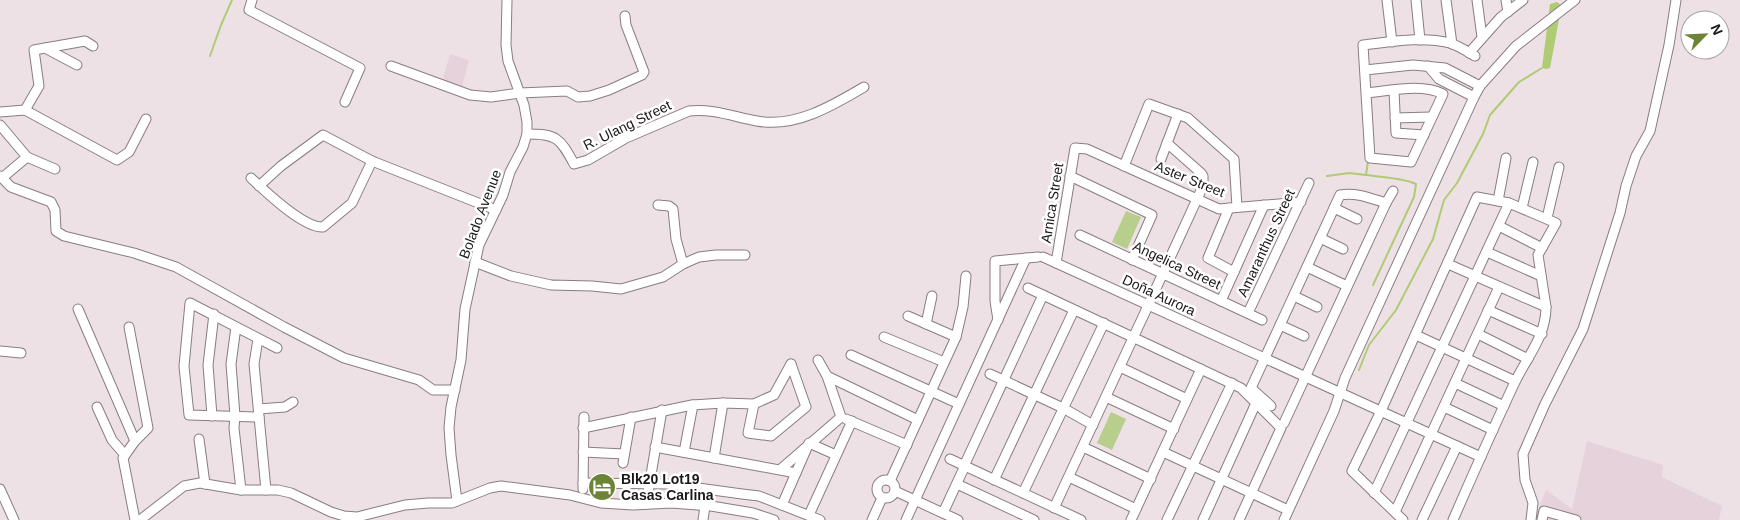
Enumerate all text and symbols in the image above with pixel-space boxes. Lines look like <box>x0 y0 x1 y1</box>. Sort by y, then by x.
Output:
north arrow <box>1680 10 1730 60</box>
text: N <box>1708 22 1726 38</box>
street label: R. Ulang Street <box>580 97 674 153</box>
street label: Aster Street <box>1153 158 1227 200</box>
street label: Arnica Street <box>1038 162 1066 244</box>
street label: Bolado Avenue <box>456 167 504 261</box>
street label: Amaranthus Street <box>1234 187 1298 299</box>
street label: Angelica Street <box>1131 238 1224 292</box>
street label: Doña Aurora <box>1120 271 1198 319</box>
place label: Blk20 Lot19 Casas Carlina <box>621 471 714 503</box>
hotel icon: Blk20 Lot19 Casas Carlina <box>587 472 617 502</box>

